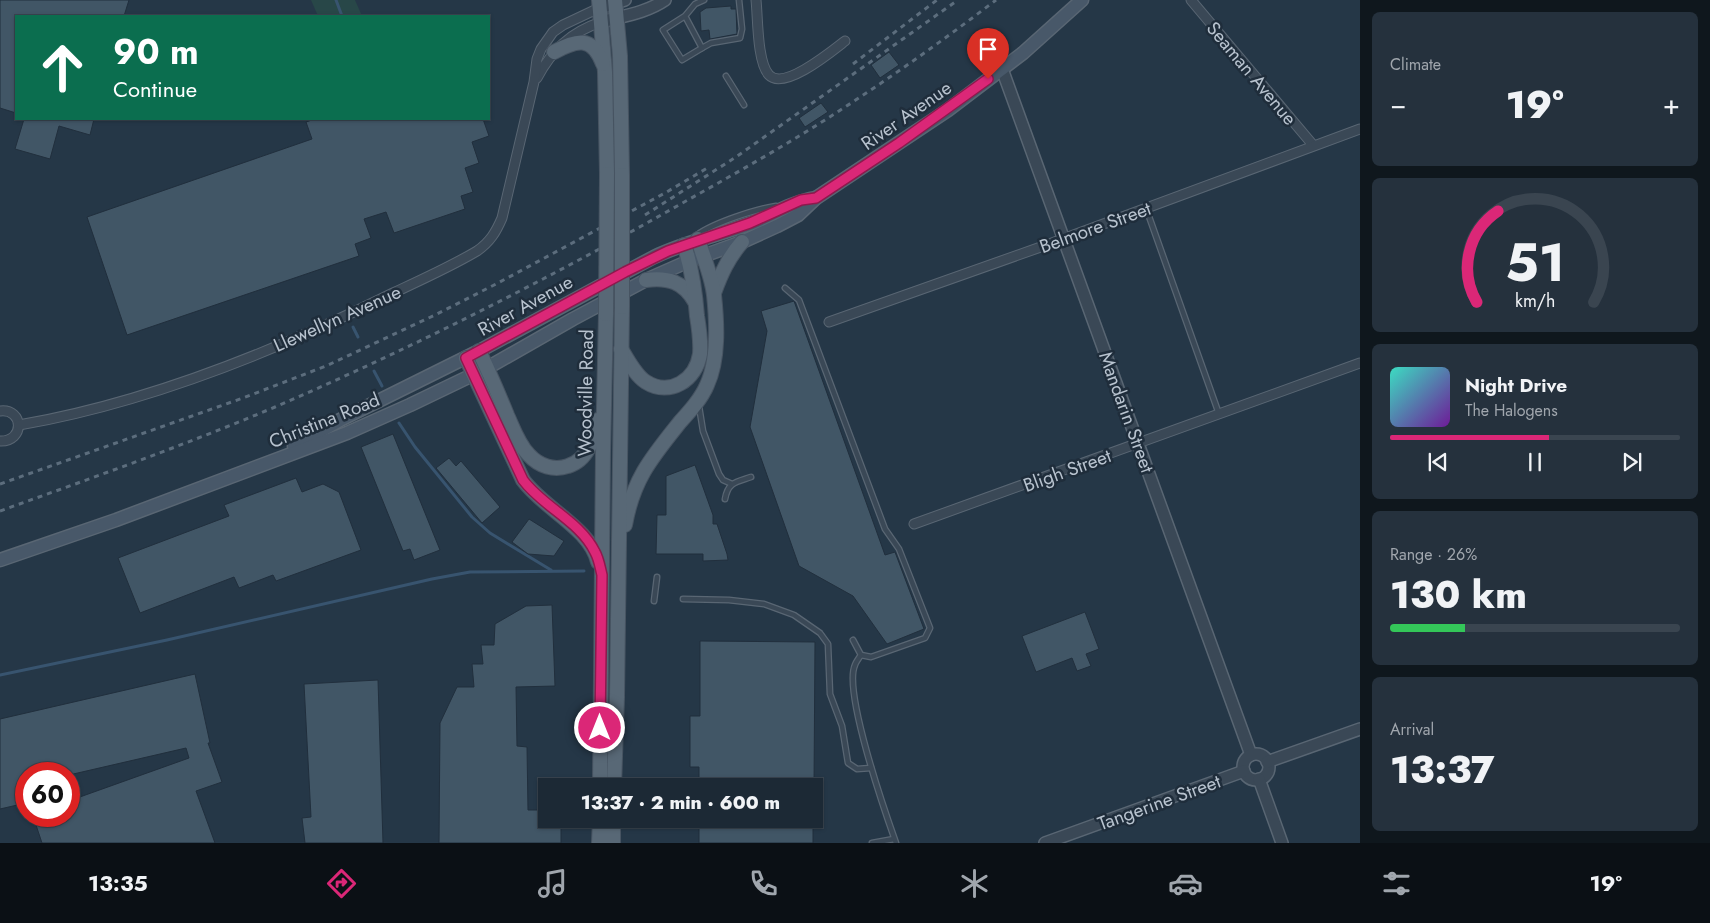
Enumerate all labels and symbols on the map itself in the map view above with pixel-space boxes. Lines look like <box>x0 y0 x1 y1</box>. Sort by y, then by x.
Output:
street label: Seaman Avenue <box>1200 16 1303 131</box>
pin <box>967 28 1009 79</box>
street label: River Avenue <box>856 74 957 157</box>
street label: Belmore Street <box>1036 195 1155 260</box>
street label: River Avenue <box>473 268 578 343</box>
street label: Llewellyn Avenue <box>269 278 405 359</box>
street label: Woodville Road <box>571 329 600 457</box>
street label: Mandarin Street <box>1092 348 1161 477</box>
street label: Christina Road <box>265 386 384 455</box>
street label: Bligh Street <box>1019 442 1115 499</box>
position arrow <box>573 701 625 753</box>
speed limit sign: 60 <box>15 762 80 827</box>
street label: Tangerine Street <box>1094 768 1225 837</box>

